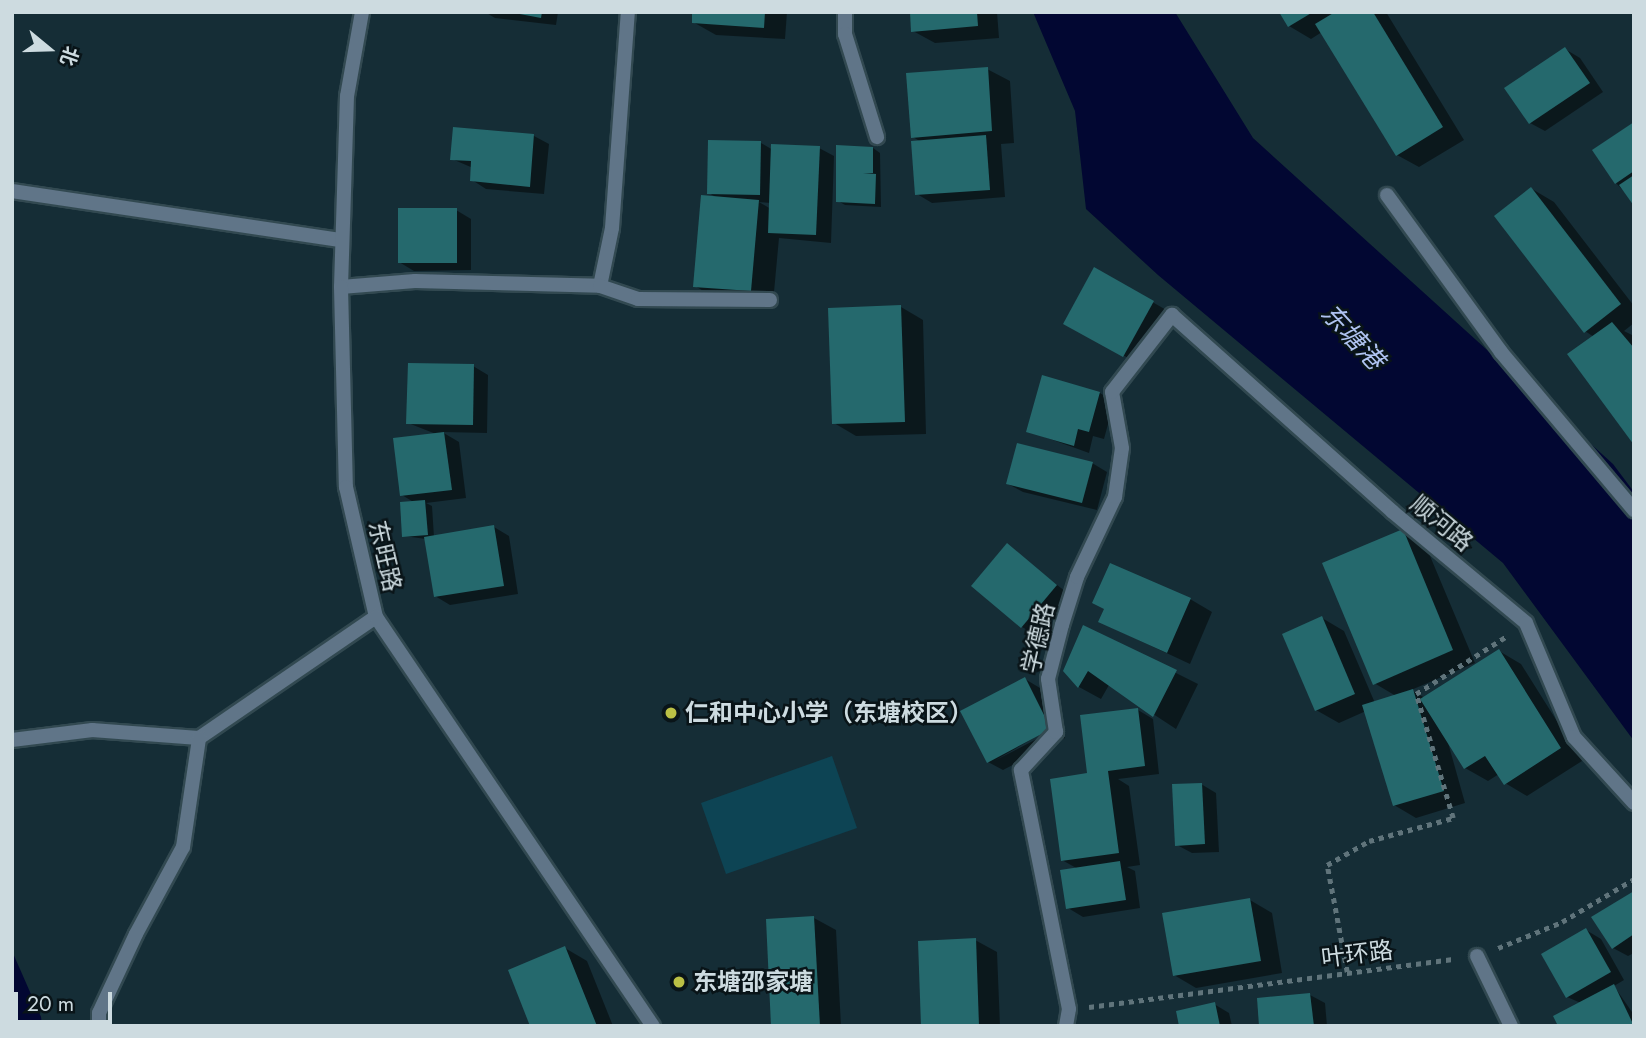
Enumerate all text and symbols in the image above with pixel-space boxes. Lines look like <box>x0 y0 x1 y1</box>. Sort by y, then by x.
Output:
north arrow <box>14 14 84 84</box>
text: 北 <box>53 43 85 69</box>
water label: 东塘港 <box>1314 298 1390 376</box>
street label: 顺河路 <box>1405 489 1479 557</box>
street label: 东旺路 <box>363 518 407 594</box>
street label: 学德路 <box>1016 600 1060 676</box>
place label: 仁和中心小学（东塘校区） <box>685 699 973 727</box>
marker: 仁和中心小学（东塘校区） <box>663 705 679 721</box>
street label: 叶环路 <box>1320 935 1394 973</box>
place label: 东塘邵家塘 <box>693 968 813 996</box>
marker: 东塘邵家塘 <box>671 974 687 990</box>
scale bar <box>18 978 116 1022</box>
text: 20 m <box>27 989 74 1019</box>

